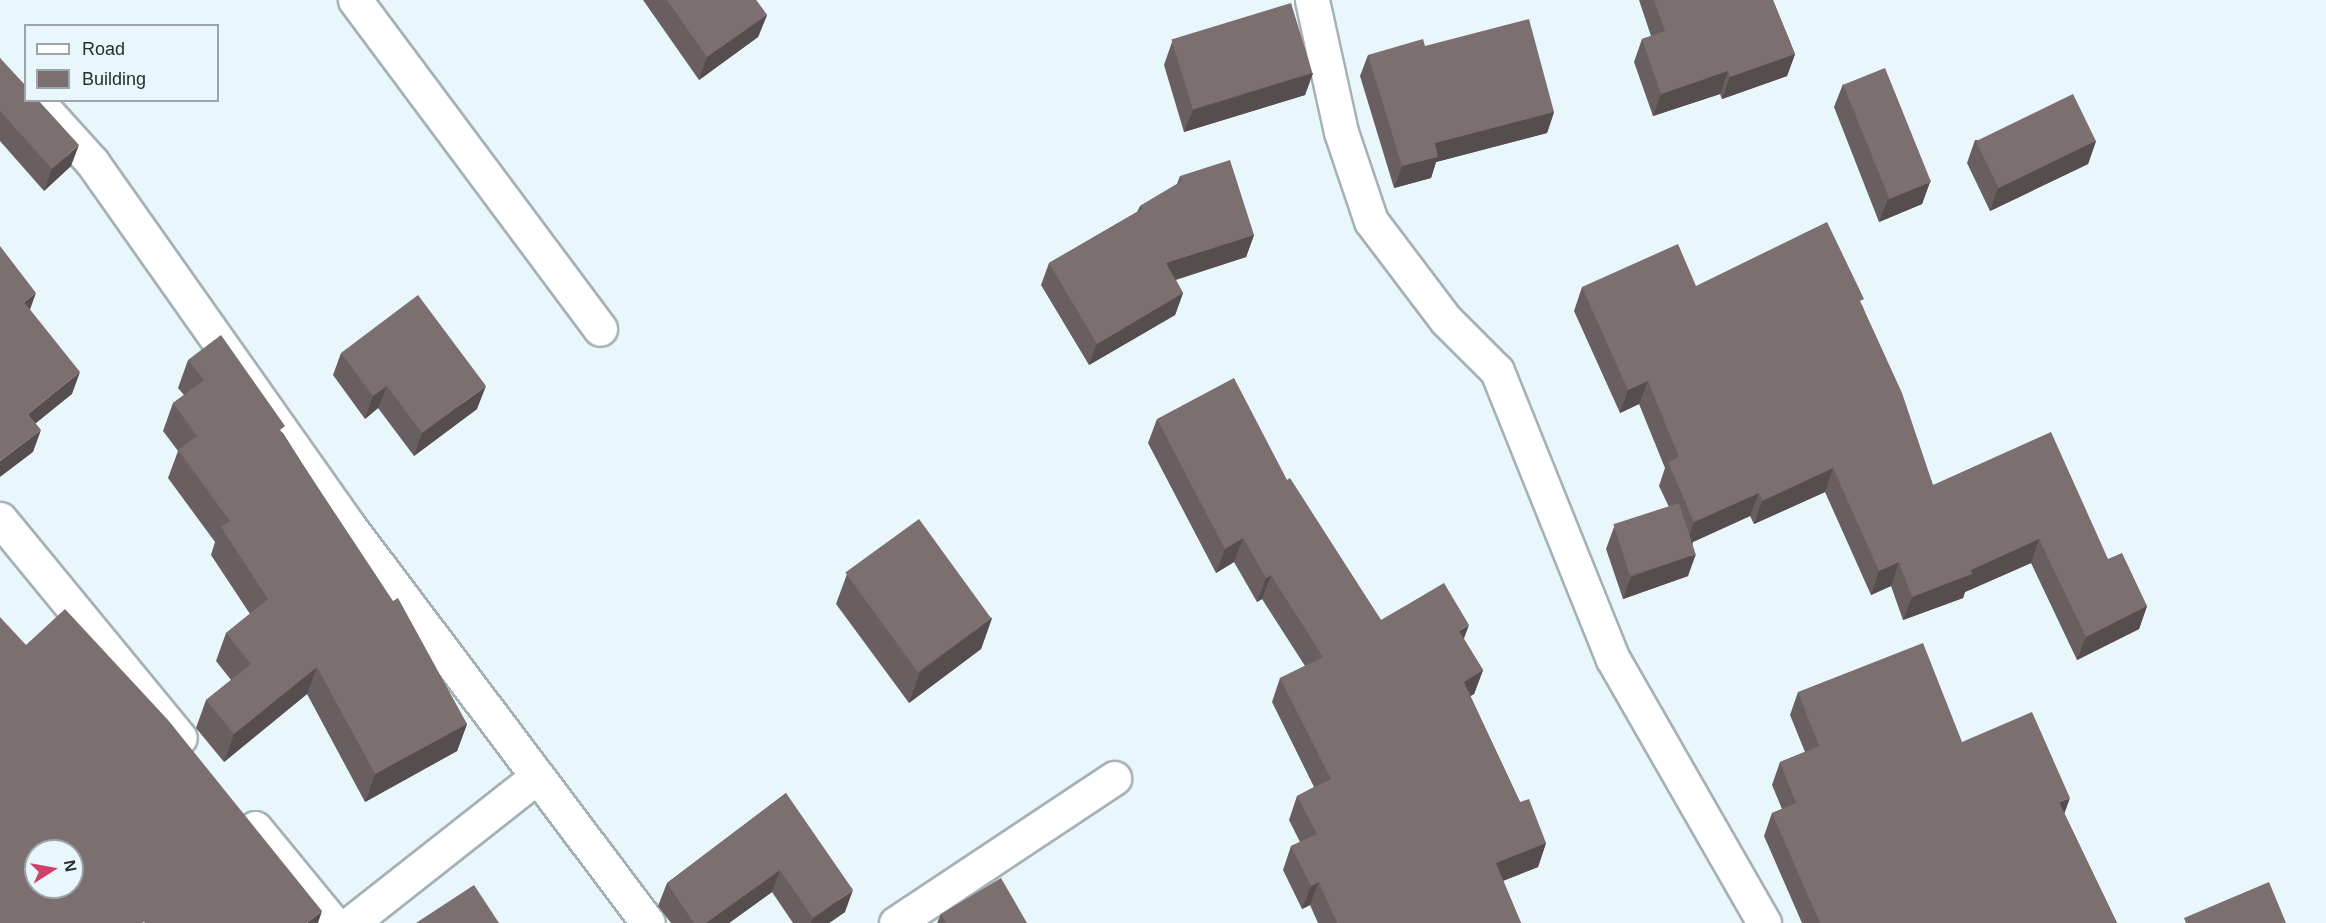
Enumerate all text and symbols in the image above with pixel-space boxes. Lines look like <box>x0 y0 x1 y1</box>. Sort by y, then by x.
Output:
legend <box>24 24 219 102</box>
text: Road <box>82 39 125 59</box>
text: Building <box>82 69 146 89</box>
north arrow <box>24 839 84 899</box>
text: N <box>61 859 80 873</box>

